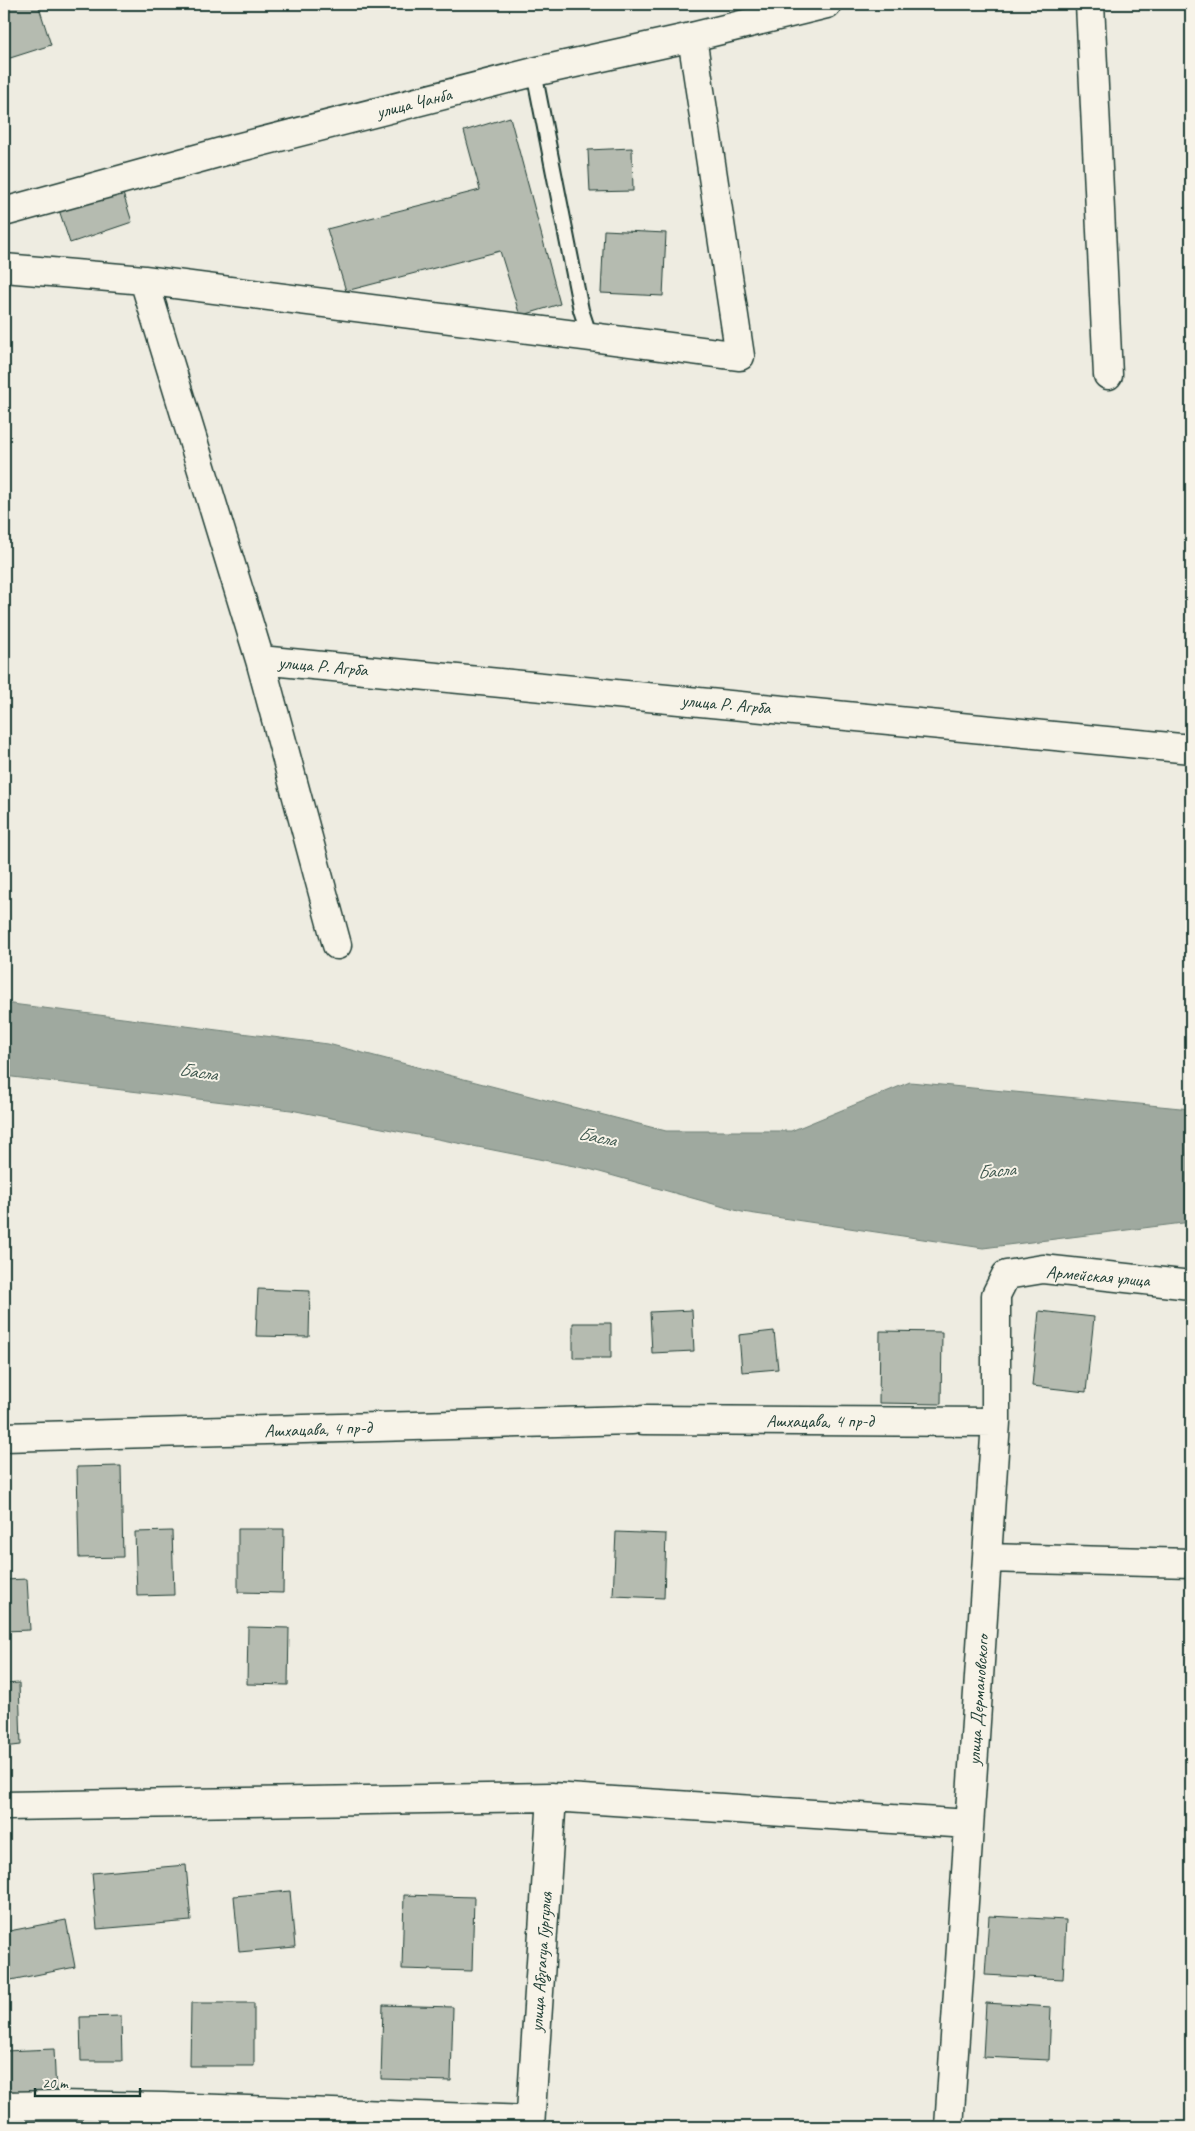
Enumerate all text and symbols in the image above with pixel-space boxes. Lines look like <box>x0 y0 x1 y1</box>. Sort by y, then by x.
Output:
street label: улица Чанба <box>373 83 455 123</box>
street label: улица Р. Агрба <box>277 651 370 681</box>
street label: улица Р. Агрба <box>680 689 773 719</box>
water label: Басла <box>178 1057 221 1087</box>
water label: Басла <box>576 1122 620 1153</box>
water label: Басла <box>976 1157 1019 1185</box>
street label: Армейская улица <box>1045 1261 1152 1292</box>
street label: Ашхацава, 4 пр-д <box>766 1410 875 1432</box>
street label: Ашхацава, 4 пр-д <box>264 1416 374 1442</box>
street label: улица Дермановского <box>962 1632 994 1767</box>
street label: улица Абзгагуа Гургулия <box>525 1890 558 2034</box>
scale bar <box>35 2066 140 2098</box>
text: 20 m <box>42 2074 69 2093</box>

